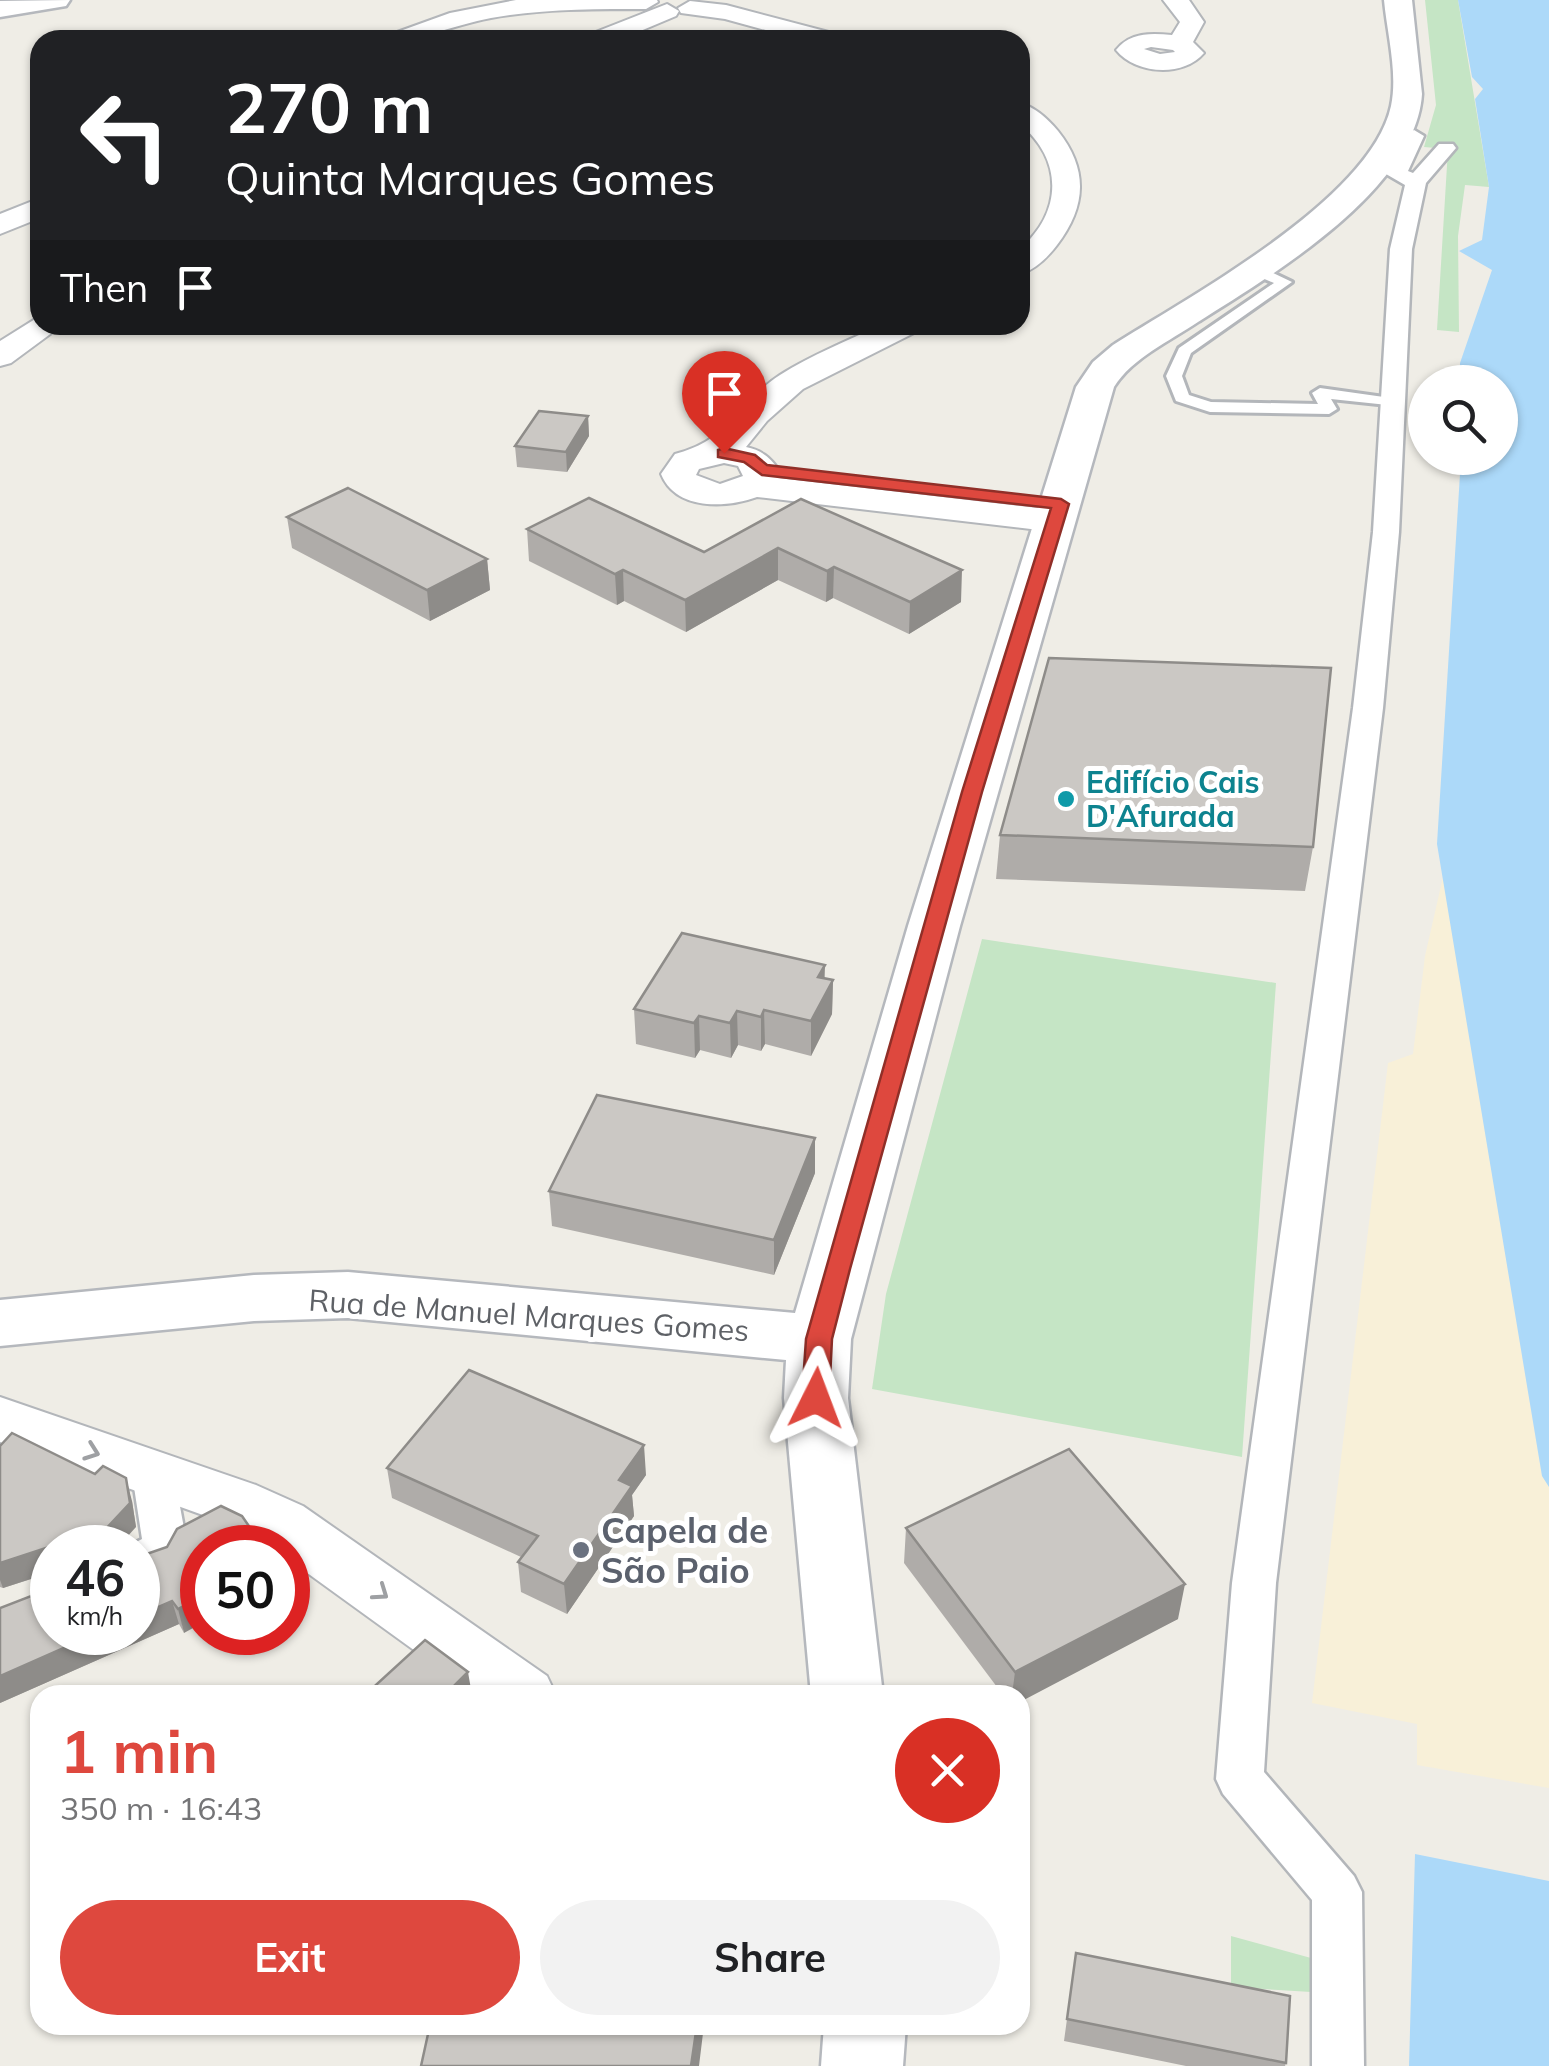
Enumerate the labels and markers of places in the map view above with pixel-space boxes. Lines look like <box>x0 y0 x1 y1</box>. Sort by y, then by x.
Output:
pin <box>682 351 767 454</box>
place label: Edifício Cais D'Afurada <box>1086 763 1259 835</box>
marker: Edifício Cais D'Afurada <box>1055 788 1077 810</box>
place label: Capela de São Paio <box>601 1508 768 1592</box>
marker: Capela de São Paio <box>570 1539 592 1561</box>

